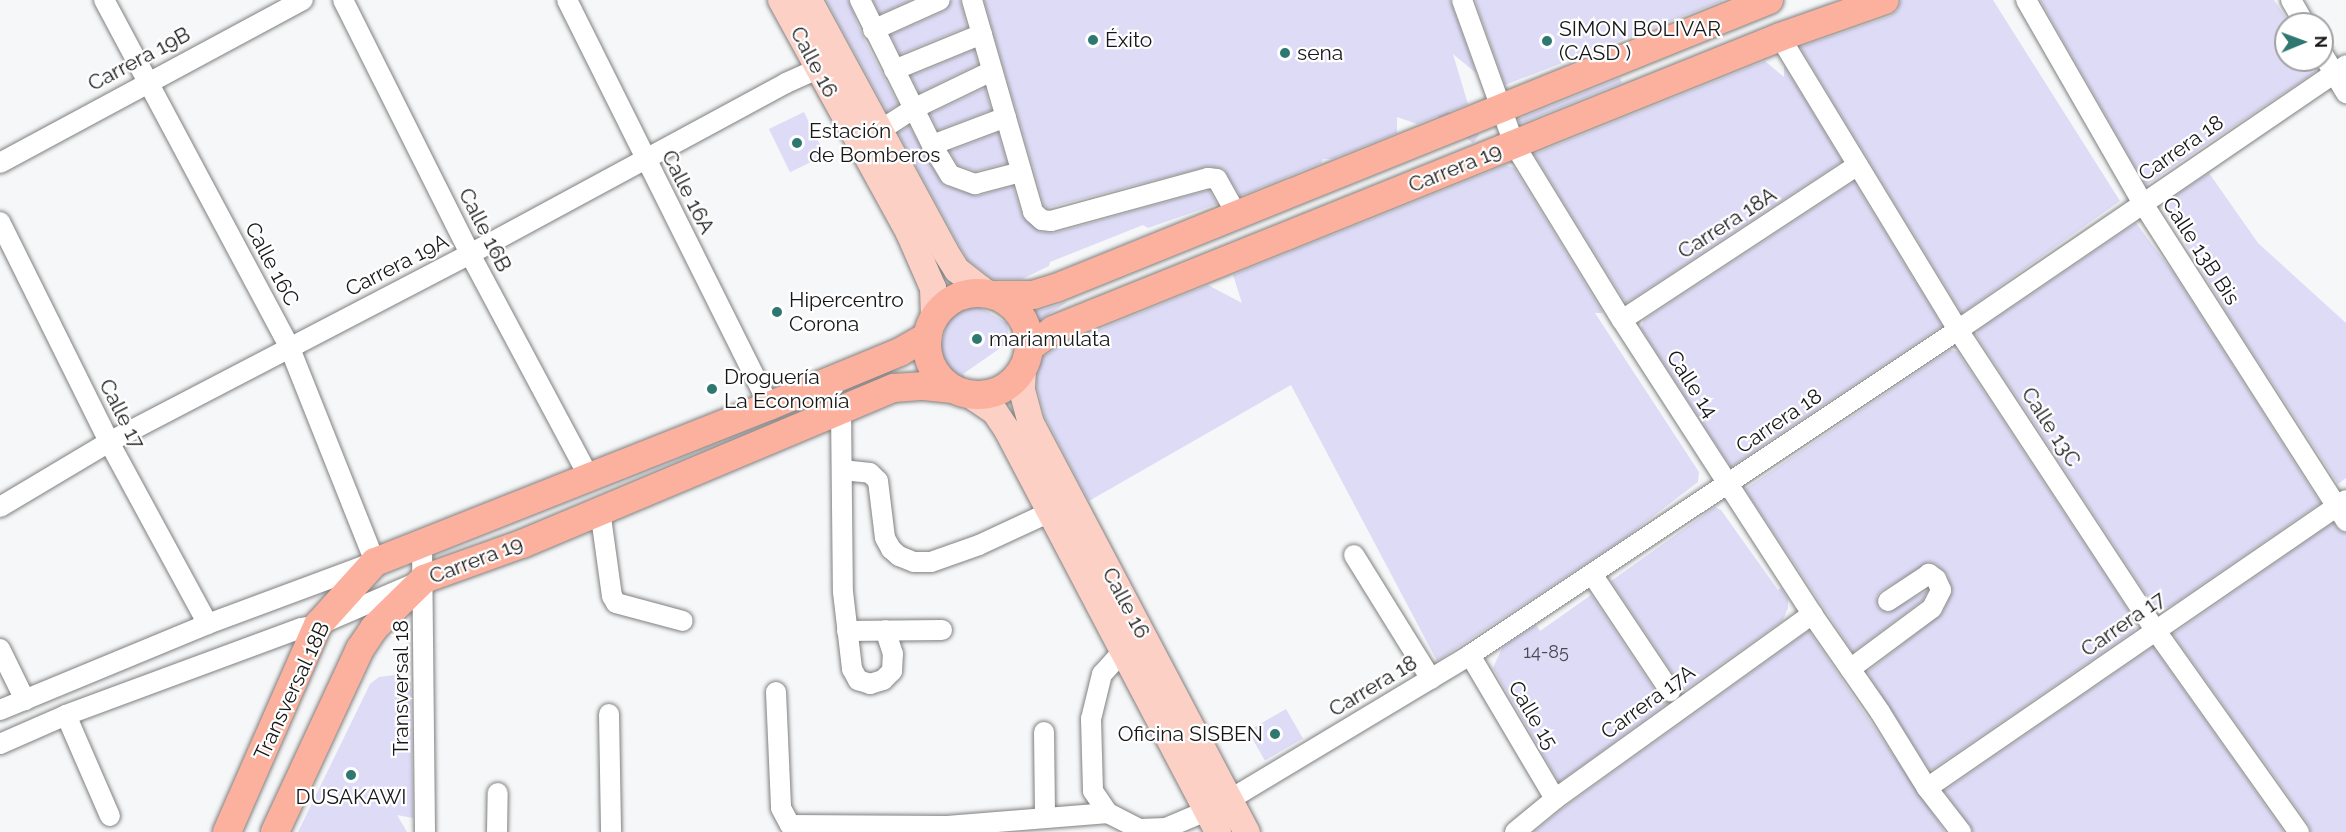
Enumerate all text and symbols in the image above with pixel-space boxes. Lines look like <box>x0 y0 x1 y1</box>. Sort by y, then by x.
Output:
north arrow <box>2274 12 2334 72</box>
place label: SIMON BOLIVAR (CASD ) <box>1559 16 1721 66</box>
street label: Carrera 19B <box>84 22 194 96</box>
street label: Calle 16 <box>785 22 843 102</box>
place label: Éxito <box>1105 27 1152 53</box>
marker: Éxito <box>1086 33 1100 47</box>
marker: SIMON BOLIVAR (CASD ) <box>1540 34 1554 48</box>
text: N <box>2311 35 2330 48</box>
place label: sena <box>1297 40 1343 66</box>
marker: sena <box>1278 46 1292 60</box>
street label: Carrera 18 <box>2134 110 2228 186</box>
place label: Estación de Bomberos <box>809 118 940 168</box>
marker: Estación de Bomberos <box>790 136 804 150</box>
street label: Carrera 19 <box>1405 138 1505 198</box>
street label: Calle 16A <box>656 146 720 238</box>
street label: Carrera 18A <box>1673 182 1781 264</box>
street label: Calle 16B <box>453 184 517 276</box>
street label: Calle 13B Bis <box>2157 192 2245 310</box>
street label: Calle 16C <box>240 218 304 310</box>
street label: Carrera 19A <box>341 228 453 302</box>
place label: Hipercentro Corona <box>789 287 904 337</box>
marker: Hipercentro Corona <box>770 305 784 319</box>
place label: mariamulata <box>989 326 1110 352</box>
marker: mariamulata <box>970 332 984 346</box>
street label: Calle 14 <box>1661 346 1723 422</box>
place label: Droguería La Economía <box>724 364 849 414</box>
street label: Calle 17 <box>94 375 150 453</box>
marker: Droguería La Economía <box>705 382 719 396</box>
street label: Carrera 18 <box>1731 383 1827 459</box>
street label: Calle 13C <box>2016 383 2086 471</box>
street label: Carrera 19 <box>426 531 526 589</box>
street label: Calle 16 <box>1097 563 1155 643</box>
street label: Carrera 17 <box>2076 586 2170 662</box>
street label: Transversal 18B <box>249 617 335 765</box>
street label: Transversal 18 <box>388 620 414 756</box>
house number: 14-85 <box>1523 641 1569 663</box>
street label: Carrera 18 <box>1324 650 1422 722</box>
street label: Carrera 17A <box>1596 659 1700 745</box>
street label: Calle 15 <box>1503 676 1563 754</box>
place label: Oficina SISBEN <box>1118 721 1263 747</box>
marker: Oficina SISBEN <box>1268 727 1282 741</box>
marker: DUSAKAWI <box>344 768 358 782</box>
place label: DUSAKAWI <box>295 784 407 810</box>

